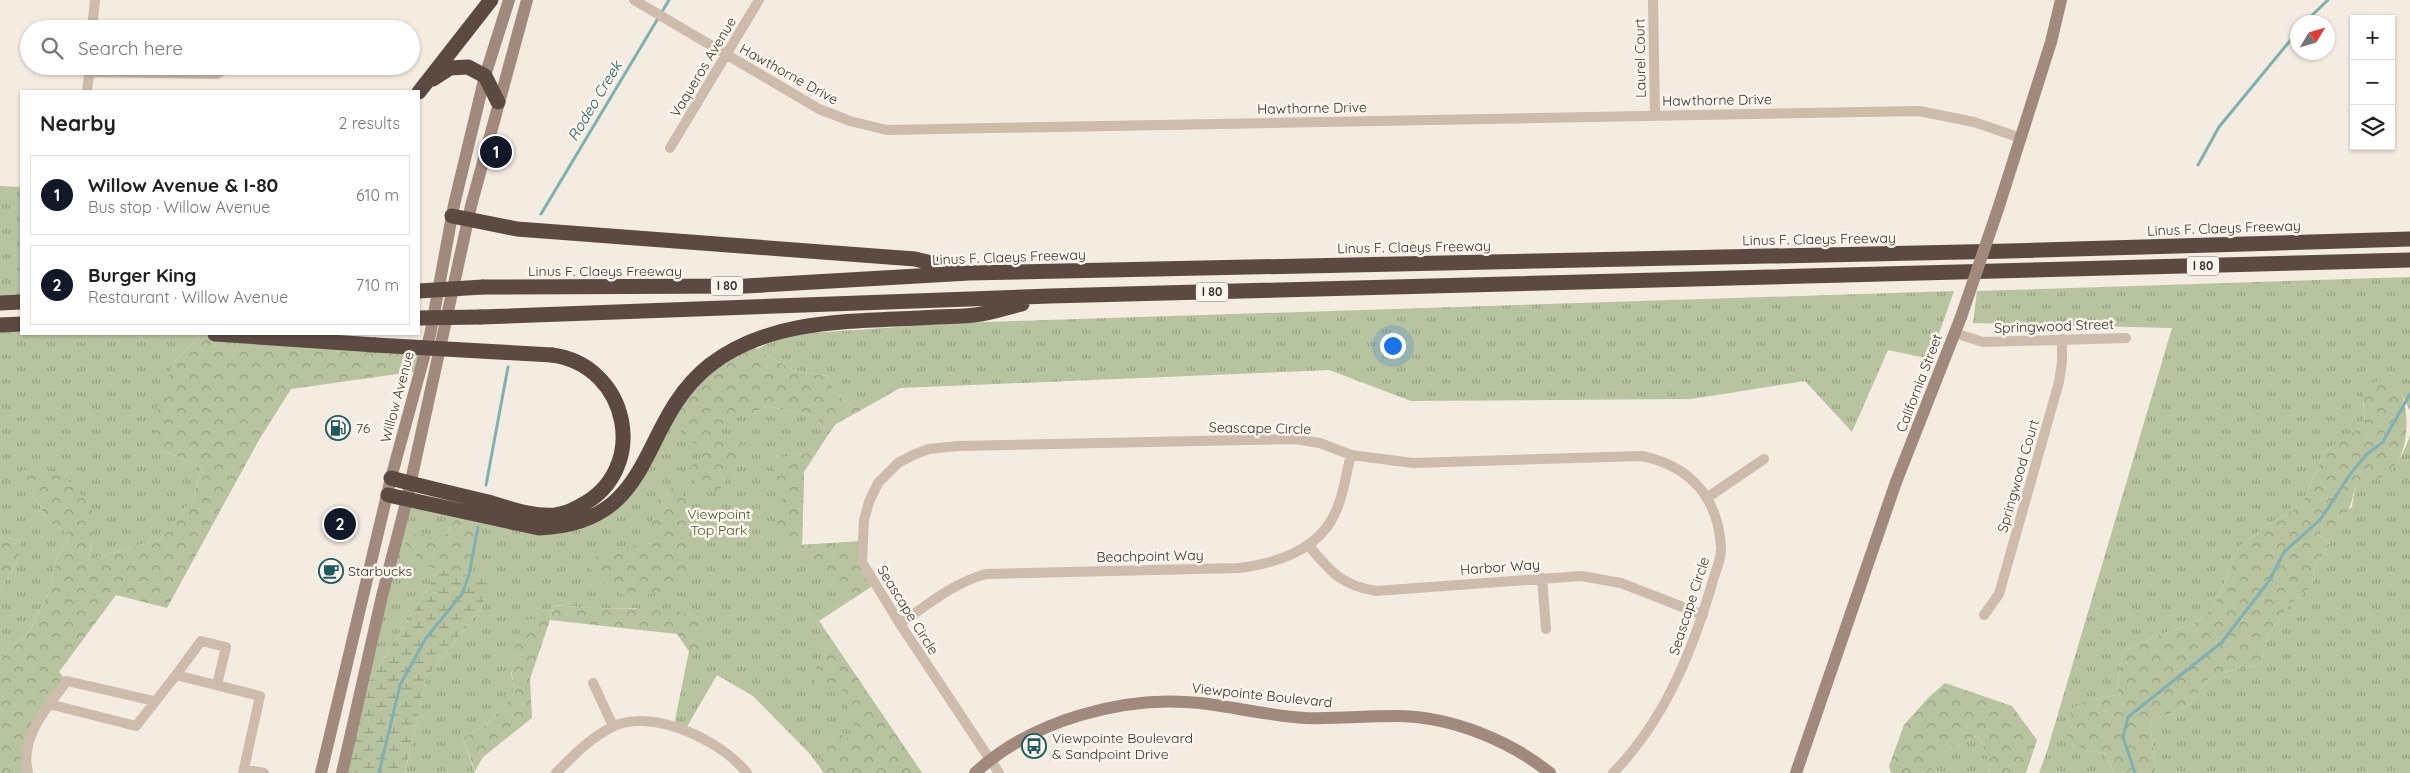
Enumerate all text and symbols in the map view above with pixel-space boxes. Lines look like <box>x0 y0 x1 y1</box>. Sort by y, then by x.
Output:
street label: Vaqueros Avenue <box>666 14 740 120</box>
north arrow <box>2290 15 2335 60</box>
map controls <box>2350 15 2395 150</box>
button: + <box>2350 15 2395 60</box>
street label: Laurel Court <box>1630 18 1650 98</box>
search box <box>20 20 420 75</box>
icon: search <box>38 34 66 62</box>
text: Search here <box>78 36 183 60</box>
street label: Hawthorne Drive <box>737 40 841 109</box>
water label: Rodeo Creek <box>563 56 627 144</box>
button: − <box>2350 60 2395 105</box>
street label: Hawthorne Drive <box>1662 90 1772 110</box>
street label: Hawthorne Drive <box>1257 98 1367 118</box>
button: layers <box>2350 105 2395 150</box>
text: Nearby <box>40 110 116 136</box>
text: 2 results <box>338 113 400 133</box>
pin: 1 <box>480 133 512 171</box>
text: Willow Avenue & I-80 <box>88 173 278 197</box>
text: 1 <box>54 185 60 205</box>
text: 610 m <box>356 185 399 205</box>
text: Bus stop · Willow Avenue <box>88 197 270 217</box>
street label: Linus F. Claeys Freeway <box>2147 216 2301 240</box>
street label: Linus F. Claeys Freeway <box>1742 229 1896 249</box>
street label: Linus F. Claeys Freeway <box>1337 237 1491 257</box>
street label: Linus F. Claeys Freeway <box>932 245 1086 269</box>
road number: I 80 <box>2187 256 2219 276</box>
street label: Linus F. Claeys Freeway <box>528 262 682 280</box>
text: Burger King <box>88 263 196 287</box>
text: 2 <box>52 275 62 295</box>
text: 710 m <box>356 275 399 295</box>
road number: I 80 <box>711 276 743 296</box>
road number: I 80 <box>1196 282 1228 302</box>
text: Restaurant · Willow Avenue <box>88 287 288 307</box>
street label: Springwood Street <box>1994 315 2114 337</box>
street label: California Street <box>1892 331 1946 435</box>
your location <box>1380 333 1406 359</box>
street label: Willow Avenue <box>376 349 418 444</box>
fuel station icon: 76 <box>325 415 351 441</box>
street label: Springwood Court <box>1993 417 2043 535</box>
street label: Seascape Circle <box>1209 418 1311 438</box>
place label: 76 <box>356 419 371 437</box>
pin: 2 <box>324 505 356 543</box>
park label: Viewpoint Top Park <box>687 505 751 539</box>
street label: Beachpoint Way <box>1096 546 1204 566</box>
street label: Seascape Circle <box>1665 554 1713 657</box>
street label: Harbor Way <box>1459 555 1541 579</box>
cafe icon: Starbucks <box>318 558 344 584</box>
place label: Starbucks <box>348 562 412 580</box>
street label: Seascape Circle <box>873 562 943 658</box>
street label: Viewpointe Boulevard <box>1191 679 1333 711</box>
place label: Viewpointe Boulevard & Sandpoint Drive <box>1052 729 1193 763</box>
bus stop icon: Viewpointe Boulevard & Sandpoint Drive <box>1021 733 1047 759</box>

